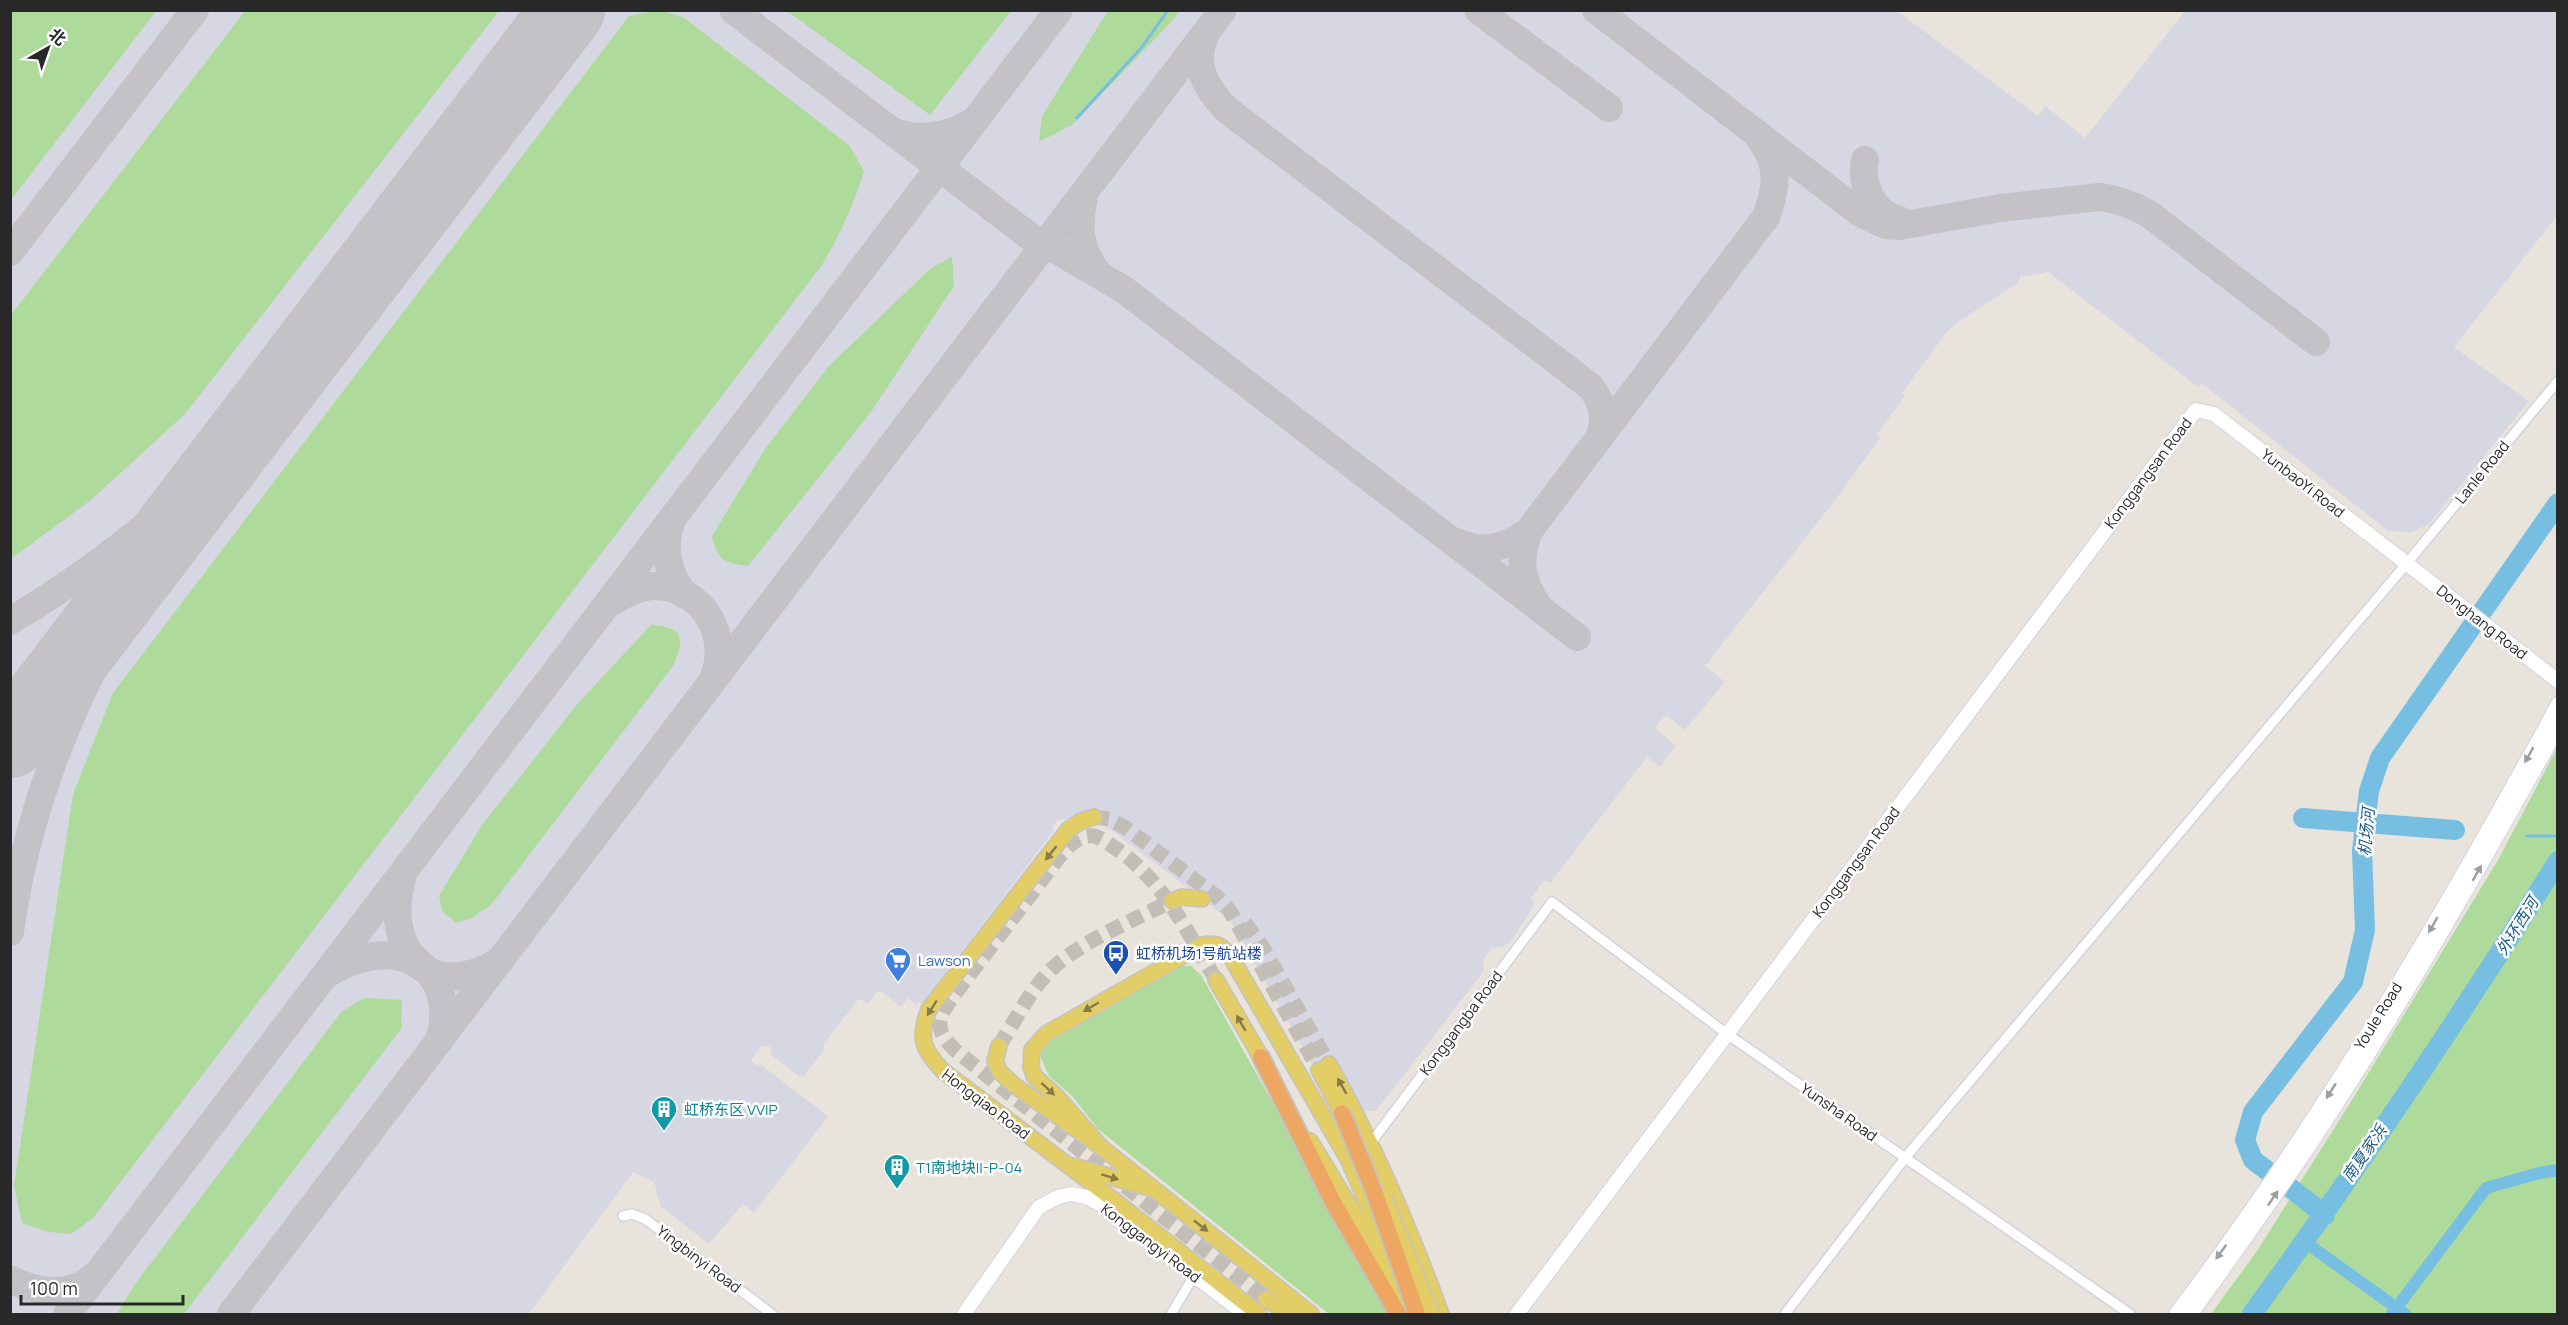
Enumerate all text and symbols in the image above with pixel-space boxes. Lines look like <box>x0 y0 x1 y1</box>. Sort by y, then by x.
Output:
north arrow <box>18 18 78 78</box>
text: 北 <box>44 23 71 50</box>
street label: Konggangsan Road <box>2099 413 2197 533</box>
street label: Lanle Road <box>2450 436 2514 508</box>
street label: YunbaoYi Road <box>2257 444 2349 522</box>
street label: Donghang Road <box>2432 580 2532 664</box>
one-way arrow <box>2524 747 2534 764</box>
street label: Konggangsan Road <box>1807 802 1905 922</box>
water label: 机场河 <box>2353 804 2379 857</box>
one-way arrow <box>1044 845 1057 861</box>
one-way arrow <box>2471 865 2482 881</box>
water label: 外环西河 <box>2491 890 2545 959</box>
one-way arrow <box>2428 917 2439 933</box>
bus stop icon: 虹桥机场1号航站楼 <box>1101 938 1131 976</box>
place label: 虹桥机场1号航站楼 <box>1136 943 1262 964</box>
supermarket icon: Lawson <box>883 945 913 983</box>
place label: Lawson <box>918 950 971 971</box>
street label: Konggangba Road <box>1415 966 1507 1080</box>
street label: Youle Road <box>2349 978 2407 1054</box>
one-way arrow <box>926 999 937 1016</box>
one-way arrow <box>1082 1002 1099 1012</box>
one-way arrow <box>1236 1015 1247 1031</box>
street label: Hongqiao Road <box>938 1064 1034 1144</box>
one-way arrow <box>1336 1078 1347 1094</box>
street label: Yunsha Road <box>1796 1078 1882 1146</box>
one-way arrow <box>1040 1082 1055 1096</box>
one-way arrow <box>2325 1083 2336 1099</box>
building icon: 虹桥东区 VVIP <box>649 1094 679 1132</box>
place label: 虹桥东区 VVIP <box>684 1099 778 1120</box>
water label: 南夏家浜 <box>2337 1119 2393 1186</box>
building icon: T1南地块II-P-04 <box>882 1152 912 1190</box>
place label: T1南地块II-P-04 <box>916 1157 1023 1178</box>
one-way arrow <box>1101 1173 1119 1182</box>
one-way arrow <box>2267 1191 2279 1207</box>
street label: Konggangyi Road <box>1097 1199 1205 1287</box>
street label: Yingbinyi Road <box>653 1220 745 1298</box>
one-way arrow <box>1193 1220 1208 1232</box>
one-way arrow <box>2215 1244 2227 1260</box>
scale bar <box>21 1268 183 1306</box>
text: 100 m <box>30 1276 78 1300</box>

